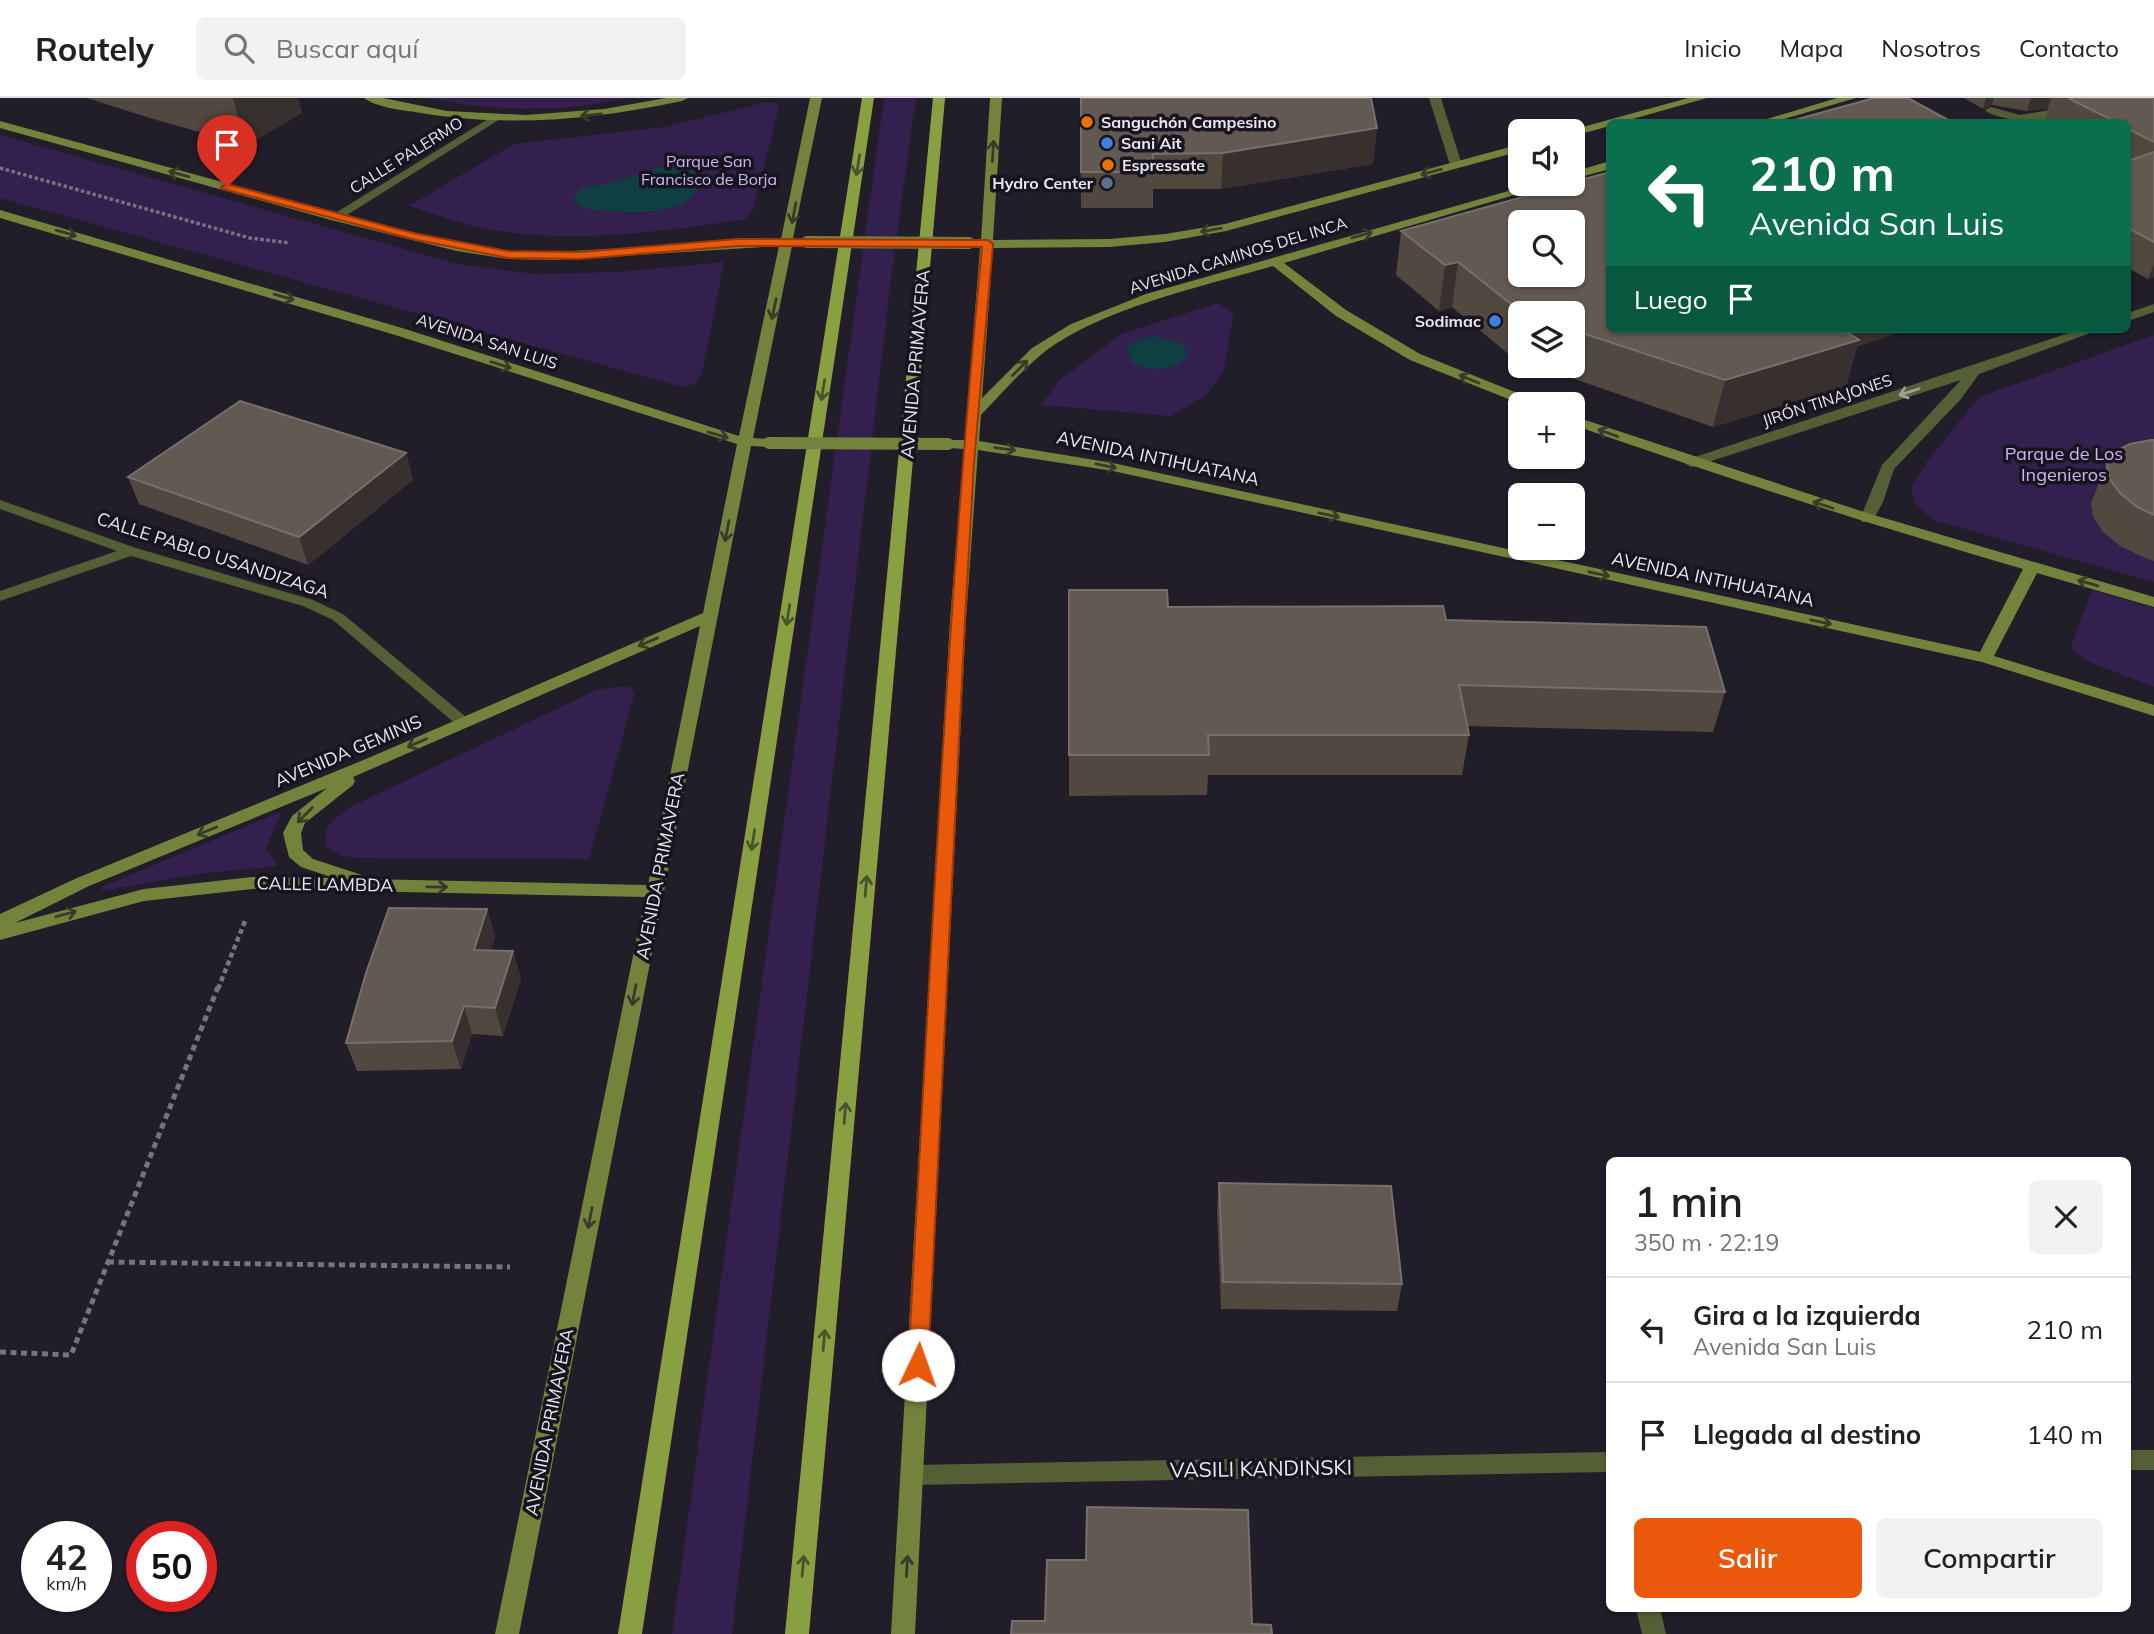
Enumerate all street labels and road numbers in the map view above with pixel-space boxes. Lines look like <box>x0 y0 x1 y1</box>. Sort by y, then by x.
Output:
street label: CALLE PALERMO <box>346 112 466 198</box>
street label: AVENIDA CAMINOS DEL INCA <box>1127 212 1350 298</box>
street label: AVENIDA PRIMAVERA <box>895 268 935 460</box>
street label: AVENIDA SAN LUIS <box>414 309 560 373</box>
street label: JIRÓN TINAJONES <box>1759 370 1895 430</box>
street label: AVENIDA INTIHUATANA <box>1055 425 1261 491</box>
street label: CALLE PABLO USANDIZAGA <box>94 507 332 603</box>
street label: AVENIDA INTIHUATANA <box>1610 546 1816 612</box>
street label: AVENIDA GEMINIS <box>271 710 425 792</box>
street label: AVENIDA PRIMAVERA <box>631 771 689 961</box>
street label: CALLE LAMBDA <box>256 871 394 897</box>
street label: AVENIDA PRIMAVERA <box>520 1327 578 1517</box>
street label: VASILI KANDINSKI <box>1170 1453 1352 1483</box>

